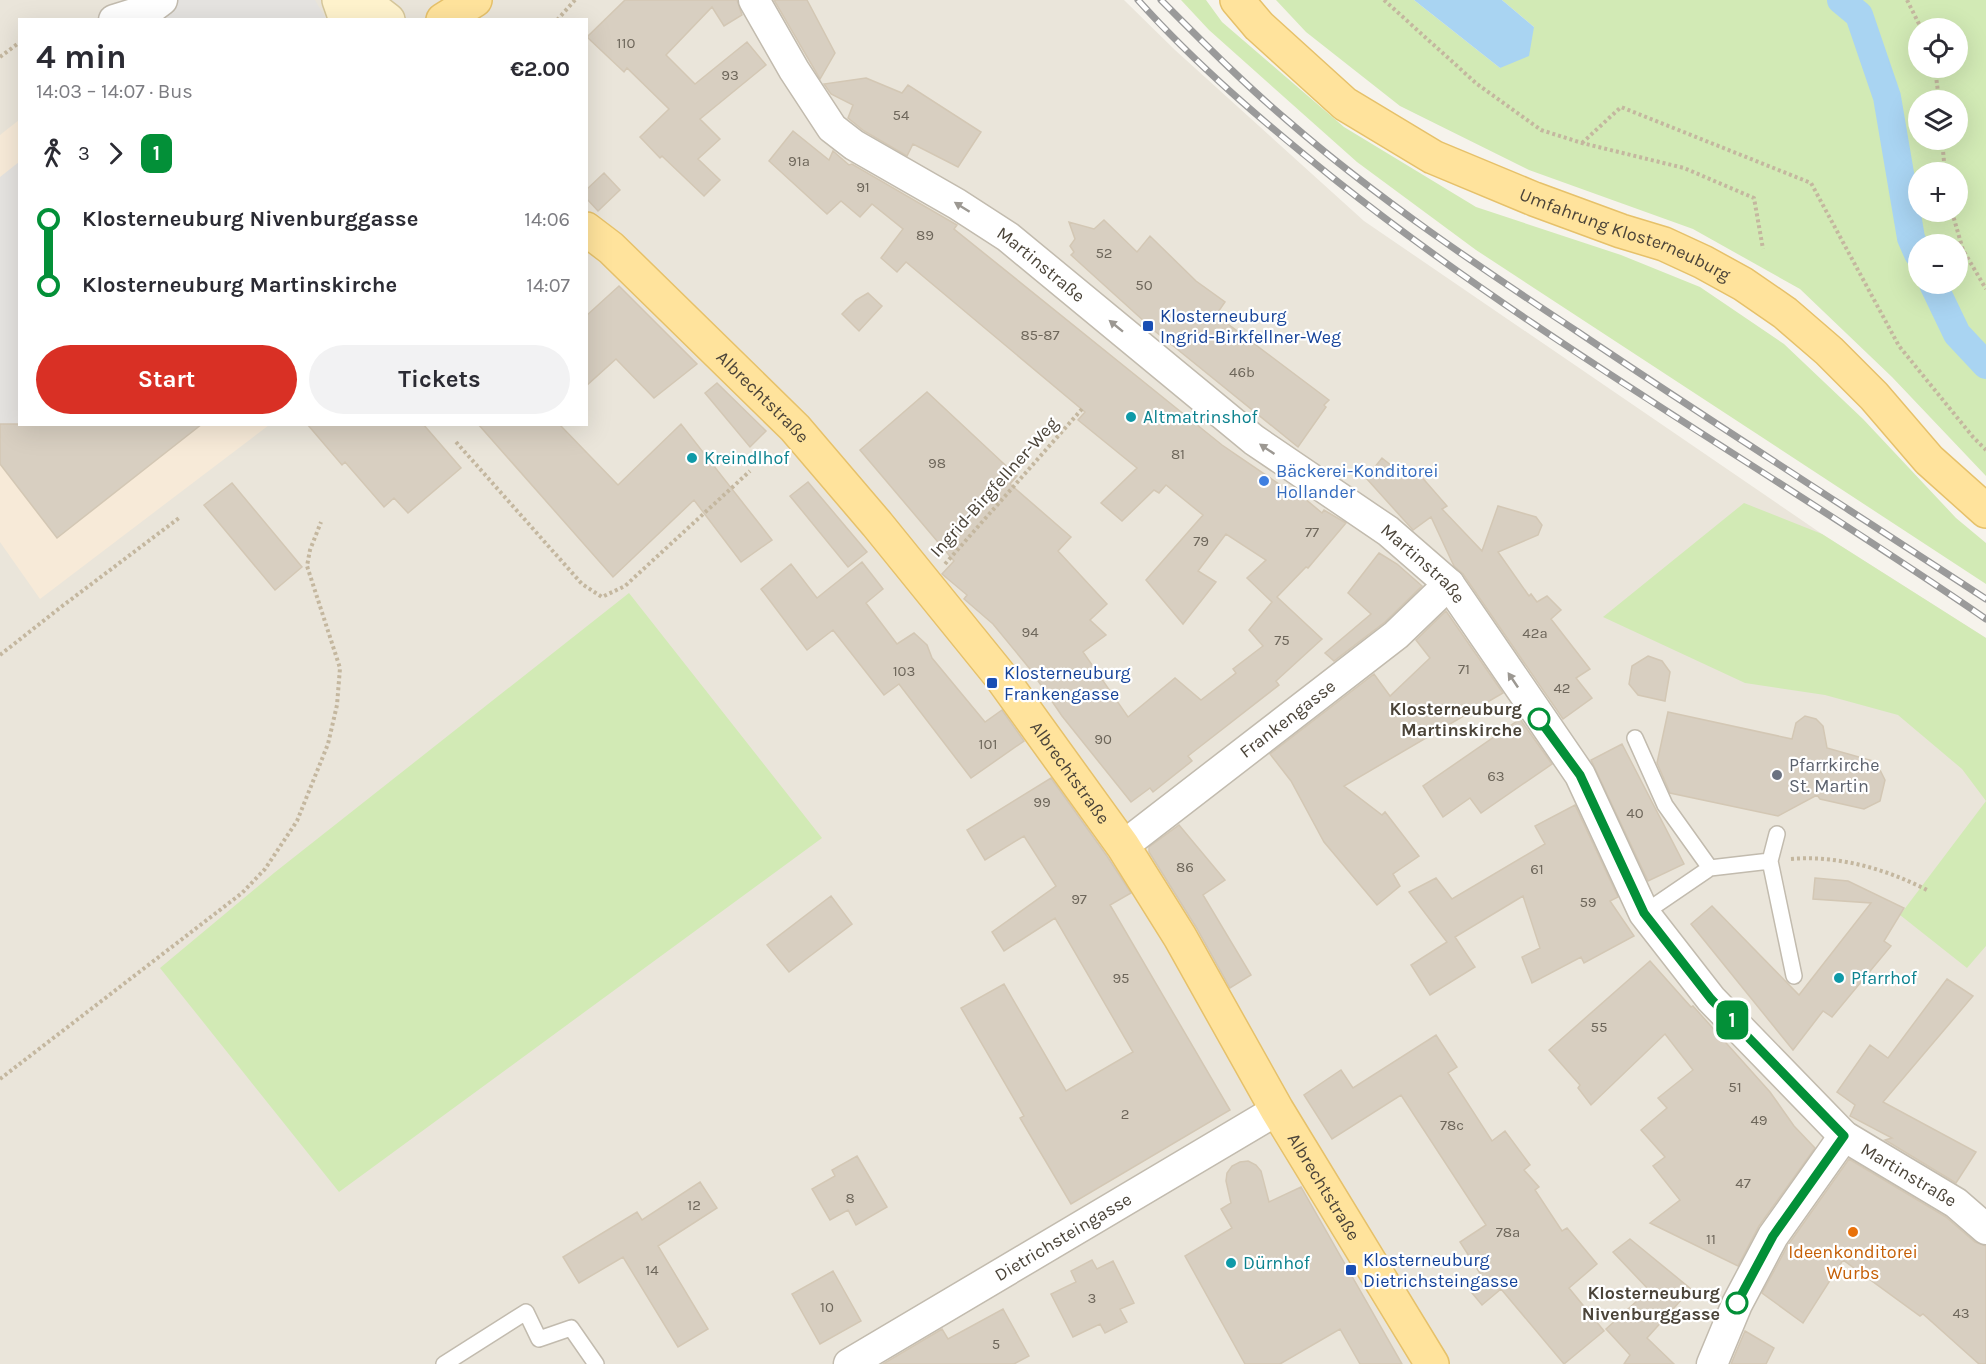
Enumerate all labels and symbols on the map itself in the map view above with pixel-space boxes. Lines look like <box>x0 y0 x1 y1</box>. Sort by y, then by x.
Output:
house number: 110 <box>617 34 636 52</box>
house number: 93 <box>721 66 739 84</box>
house number: 54 <box>893 106 910 124</box>
house number: 91a <box>788 152 810 170</box>
house number: 91 <box>856 178 870 196</box>
street label: Umfahrung Klosterneuburg <box>1516 183 1734 286</box>
one-way arrow <box>954 201 970 213</box>
street label: Martinstraße <box>993 222 1090 307</box>
house number: 89 <box>916 226 934 244</box>
house number: 52 <box>1095 244 1113 262</box>
house number: 50 <box>1135 276 1153 294</box>
place label: Klosterneuburg Ingrid-Birkfellner-Weg <box>1160 305 1341 348</box>
one-way arrow <box>1108 319 1124 332</box>
marker: Klosterneuburg Ingrid-Birkfellner-Weg <box>1141 319 1155 333</box>
house number: 85-87 <box>1020 326 1060 344</box>
street label: Albrechtstraße <box>712 346 814 447</box>
house number: 46b <box>1229 363 1255 381</box>
place label: Altmatrinshof <box>1143 406 1259 428</box>
marker: Altmatrinshof <box>1124 410 1138 424</box>
street label: Ingrid-Birgfellner-Weg <box>925 412 1063 562</box>
one-way arrow <box>1259 443 1276 454</box>
house number: 81 <box>1171 445 1185 463</box>
place label: Kreindlhof <box>704 447 790 469</box>
marker: Kreindlhof <box>685 451 699 465</box>
house number: 98 <box>928 454 946 472</box>
place label: Bäckerei-Konditorei Hollander <box>1276 460 1439 503</box>
marker: Bäckerei-Konditorei Hollander <box>1257 474 1271 488</box>
street label: Martinstraße <box>1376 519 1470 607</box>
house number: 77 <box>1305 523 1319 541</box>
house number: 79 <box>1193 532 1209 550</box>
house number: 94 <box>1021 623 1039 641</box>
house number: 42a <box>1522 624 1548 642</box>
house number: 75 <box>1274 631 1290 649</box>
house number: 71 <box>1458 660 1470 678</box>
house number: 103 <box>893 662 915 680</box>
place label: Klosterneuburg Frankengasse <box>1004 662 1131 705</box>
one-way arrow <box>1507 672 1519 688</box>
street label: Frankengasse <box>1235 675 1340 763</box>
marker: Klosterneuburg Frankengasse <box>985 676 999 690</box>
house number: 42 <box>1553 679 1571 697</box>
place label: Klosterneuburg Martinskirche <box>1390 698 1523 741</box>
marker: Klosterneuburg Martinskirche <box>1528 708 1550 730</box>
street label: Albrechtstraße <box>1026 717 1115 828</box>
house number: 90 <box>1094 730 1112 748</box>
house number: 101 <box>979 735 997 753</box>
place label: Pfarrkirche St. Martin <box>1789 754 1879 797</box>
house number: 63 <box>1487 767 1505 785</box>
marker: Pfarrkirche St. Martin <box>1770 768 1784 782</box>
house number: 99 <box>1033 793 1051 811</box>
house number: 40 <box>1626 804 1644 822</box>
house number: 86 <box>1176 858 1194 876</box>
house number: 61 <box>1530 860 1544 878</box>
house number: 97 <box>1071 890 1087 908</box>
house number: 59 <box>1579 893 1597 911</box>
place label: Pfarrhof <box>1851 967 1918 989</box>
house number: 95 <box>1112 969 1130 987</box>
marker: Pfarrhof <box>1832 971 1846 985</box>
line badge: 1 <box>1712 1000 1752 1040</box>
house number: 55 <box>1591 1018 1607 1036</box>
house number: 51 <box>1728 1078 1742 1096</box>
house number: 2 <box>1121 1105 1129 1123</box>
house number: 49 <box>1750 1111 1768 1129</box>
house number: 78c <box>1440 1116 1464 1134</box>
street label: Albrechtstraße <box>1283 1129 1365 1244</box>
street label: Martinstraße <box>1857 1138 1961 1212</box>
house number: 47 <box>1735 1174 1751 1192</box>
street label: Dietrichsteingasse <box>991 1188 1136 1286</box>
house number: 8 <box>845 1189 855 1207</box>
house number: 12 <box>687 1196 701 1214</box>
house number: 78a <box>1496 1223 1520 1241</box>
marker: Ideenkonditorei Wurbs <box>1846 1225 1860 1239</box>
house number: 11 <box>1706 1230 1716 1248</box>
place label: Ideenkonditorei Wurbs <box>1788 1241 1918 1284</box>
place label: Klosterneuburg Dietrichsteingasse <box>1363 1249 1518 1292</box>
place label: Dürnhof <box>1243 1252 1311 1274</box>
marker: Dürnhof <box>1224 1256 1238 1270</box>
house number: 14 <box>645 1261 659 1279</box>
marker: Klosterneuburg Dietrichsteingasse <box>1344 1263 1358 1277</box>
place label: Klosterneuburg Nivenburggasse <box>1582 1282 1721 1325</box>
house number: 3 <box>1088 1289 1096 1307</box>
marker: Klosterneuburg Nivenburggasse <box>1726 1292 1748 1314</box>
house number: 10 <box>820 1298 834 1316</box>
house number: 43 <box>1952 1304 1970 1322</box>
house number: 5 <box>992 1335 1000 1353</box>

